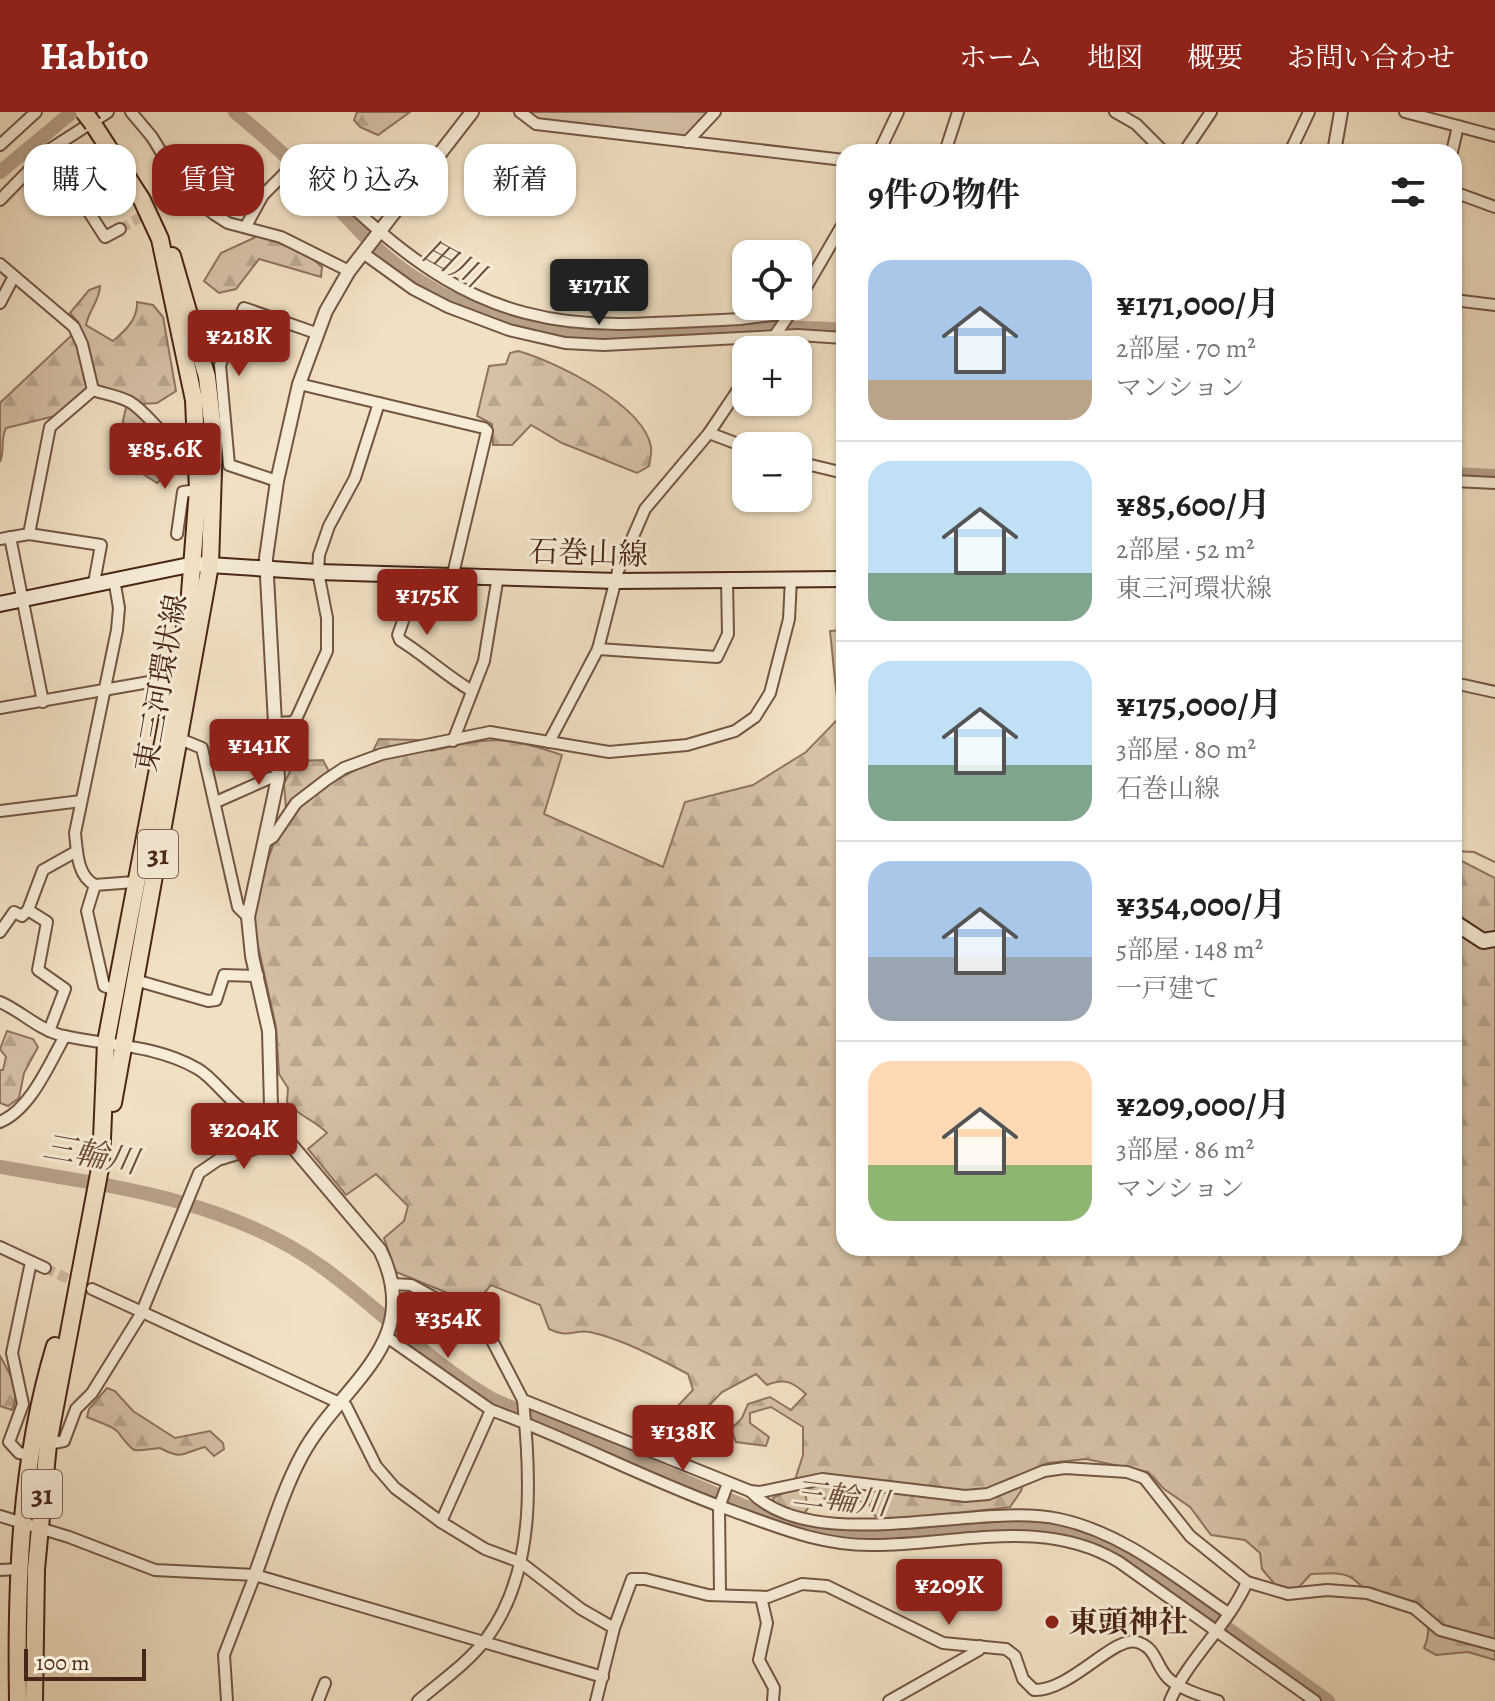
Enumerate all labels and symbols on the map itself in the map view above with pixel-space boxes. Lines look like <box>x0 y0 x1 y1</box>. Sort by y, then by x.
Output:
water label: 田川 <box>414 228 494 299</box>
pin: ¥171K <box>543 259 655 327</box>
pin: ¥218K <box>183 310 295 378</box>
pin: ¥85.6K <box>100 423 230 491</box>
street label: 石巻山線 <box>527 531 649 575</box>
pin: ¥175K <box>371 569 483 637</box>
street label: 東三河環状線 <box>126 591 196 775</box>
pin: ¥141K <box>203 719 315 787</box>
road number: 31 <box>138 830 178 878</box>
pin: ¥204K <box>188 1103 300 1171</box>
water label: 三輪川 <box>40 1124 145 1185</box>
pin: ¥354K <box>392 1292 504 1360</box>
pin: ¥138K <box>627 1405 739 1473</box>
road number: 31 <box>22 1470 62 1518</box>
water label: 三輪川 <box>791 1470 894 1526</box>
pin: ¥209K <box>893 1559 1005 1627</box>
place label: 東頭神社 <box>1068 1602 1188 1642</box>
marker: 東頭神社 <box>1043 1613 1061 1631</box>
scale bar <box>24 1645 146 1681</box>

